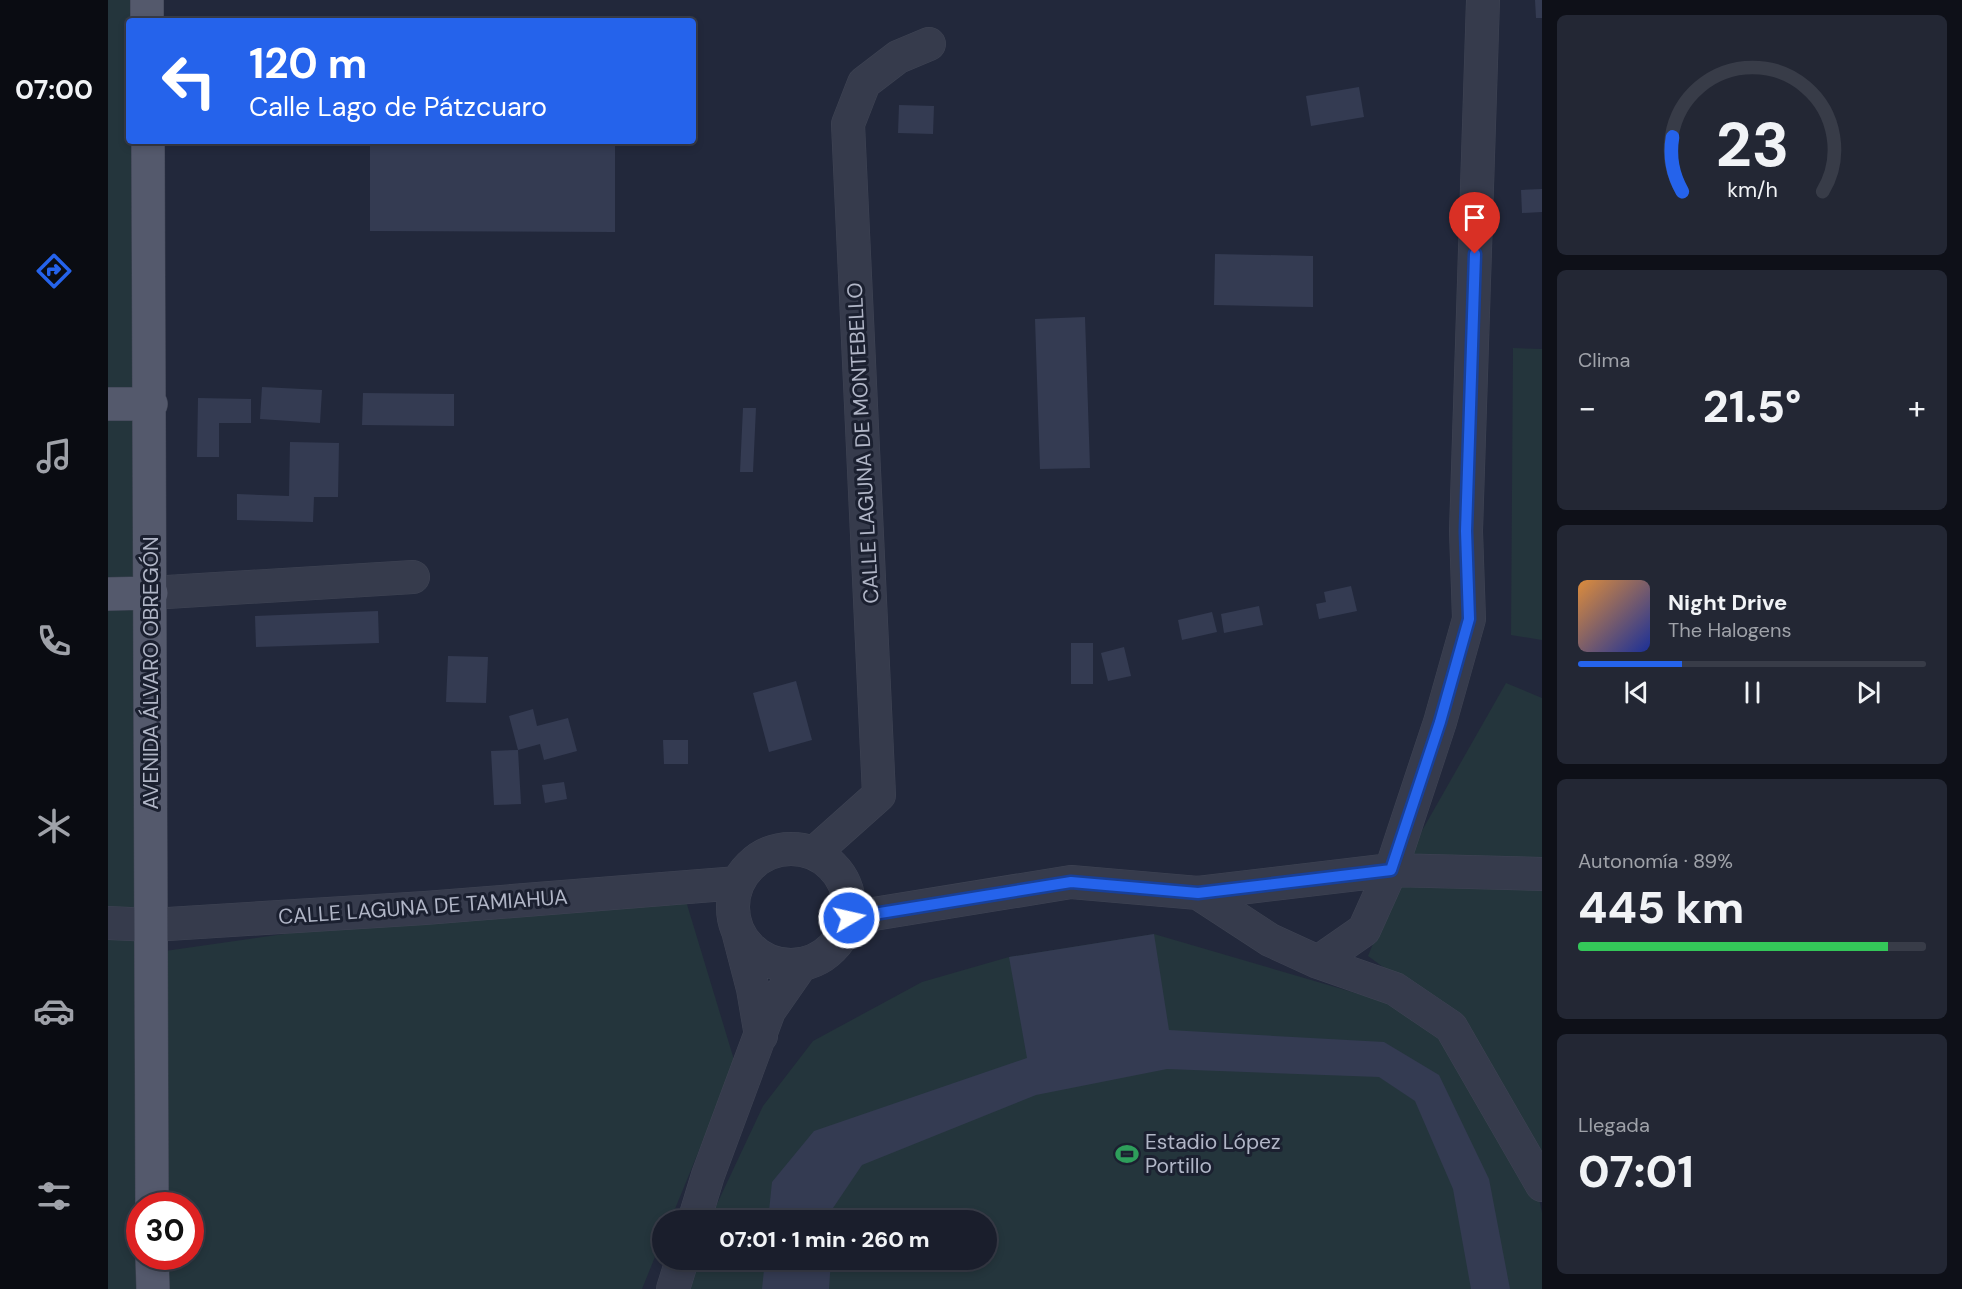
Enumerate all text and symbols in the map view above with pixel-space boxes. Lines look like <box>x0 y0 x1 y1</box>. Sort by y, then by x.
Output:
text: 120 m <box>249 36 367 91</box>
icon: left <box>150 42 228 120</box>
text: 07:00 <box>15 72 93 107</box>
text: Calle Lago de Pátzcuaro <box>249 89 547 124</box>
text: 23 <box>1715 104 1789 185</box>
text: km/h <box>1727 176 1777 204</box>
pin <box>1449 192 1500 254</box>
icon: arrive <box>1458 201 1491 234</box>
icon: directions <box>33 250 75 292</box>
street label: CALLE LAGUNA DE MONTEBELLO <box>841 282 885 604</box>
text: Clima <box>1578 347 1630 373</box>
text: 21.5° <box>1703 377 1801 436</box>
text: − <box>1578 386 1596 429</box>
text: + <box>1908 386 1926 429</box>
icon: music <box>33 435 75 477</box>
street label: AVENIDA ÁLVARO OBREGÓN <box>137 537 165 809</box>
text: Night Drive <box>1668 588 1787 617</box>
text: The Halogens <box>1668 617 1791 643</box>
icon: phone <box>33 620 75 662</box>
icon: previous <box>1620 676 1653 709</box>
icon: pause <box>1736 676 1769 709</box>
icon: next <box>1852 676 1885 709</box>
icon: climate <box>33 805 75 847</box>
text: Autonomía · 89% <box>1578 848 1733 874</box>
text: 445 km <box>1578 878 1744 937</box>
street label: CALLE LAGUNA DE TAMIAHUA <box>277 883 569 931</box>
position arrow <box>817 886 881 950</box>
icon: car <box>33 990 75 1032</box>
text: Llegada <box>1578 1112 1650 1138</box>
place label: Estadio López Portillo <box>1145 1128 1281 1180</box>
sports icon: Estadio López Portillo <box>1114 1141 1140 1167</box>
text: 07:01 <box>1578 1142 1694 1201</box>
icon: filters <box>33 1175 75 1217</box>
speed limit sign: 30 <box>126 1192 204 1270</box>
text: 07:01 · 1 min · 260 m <box>719 1225 930 1254</box>

